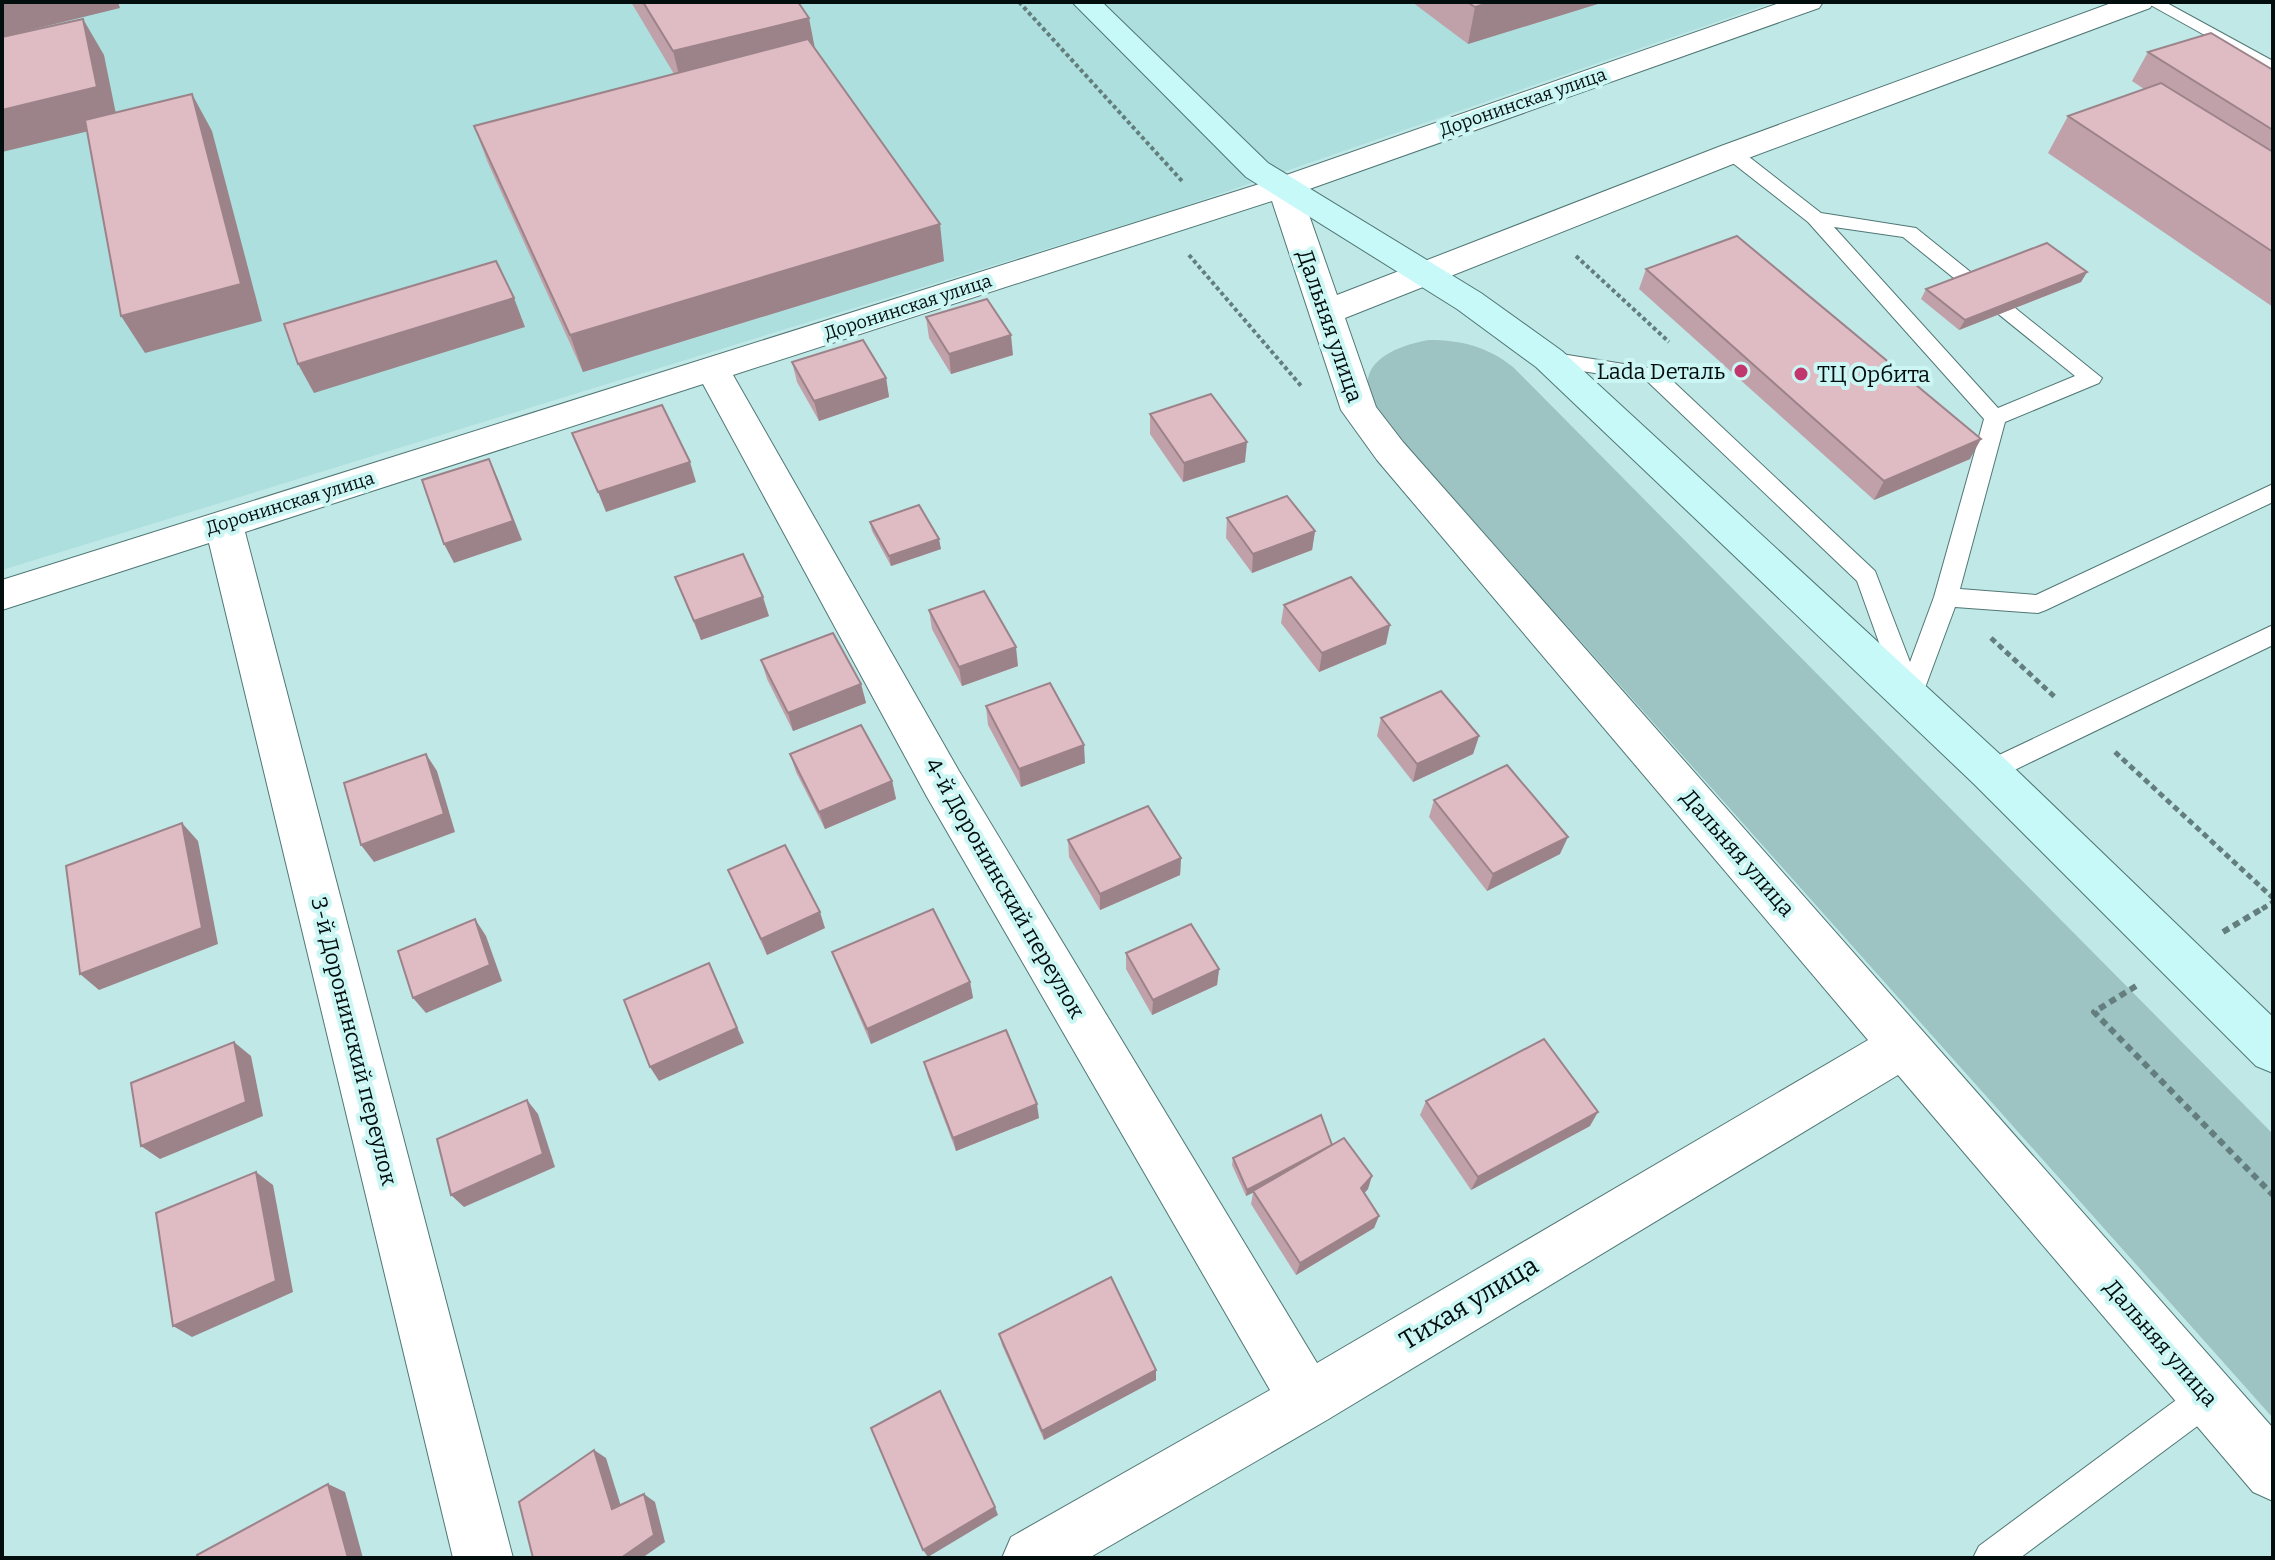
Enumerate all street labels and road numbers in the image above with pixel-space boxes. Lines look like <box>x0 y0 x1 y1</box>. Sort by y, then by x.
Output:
street label: Доронинская улица <box>1437 63 1609 141</box>
street label: Дальняя улица <box>1291 246 1369 406</box>
street label: Доронинская улица <box>821 269 995 344</box>
street label: Доронинская улица <box>203 467 377 539</box>
street label: 4-й Доронинский переулок <box>919 753 1091 1023</box>
street label: Дальняя улица <box>1675 784 1801 922</box>
street label: 3-й Доронинский переулок <box>305 894 403 1188</box>
street label: Тихая улица <box>1394 1250 1544 1356</box>
street label: Дальняя улица <box>2098 1274 2224 1412</box>

